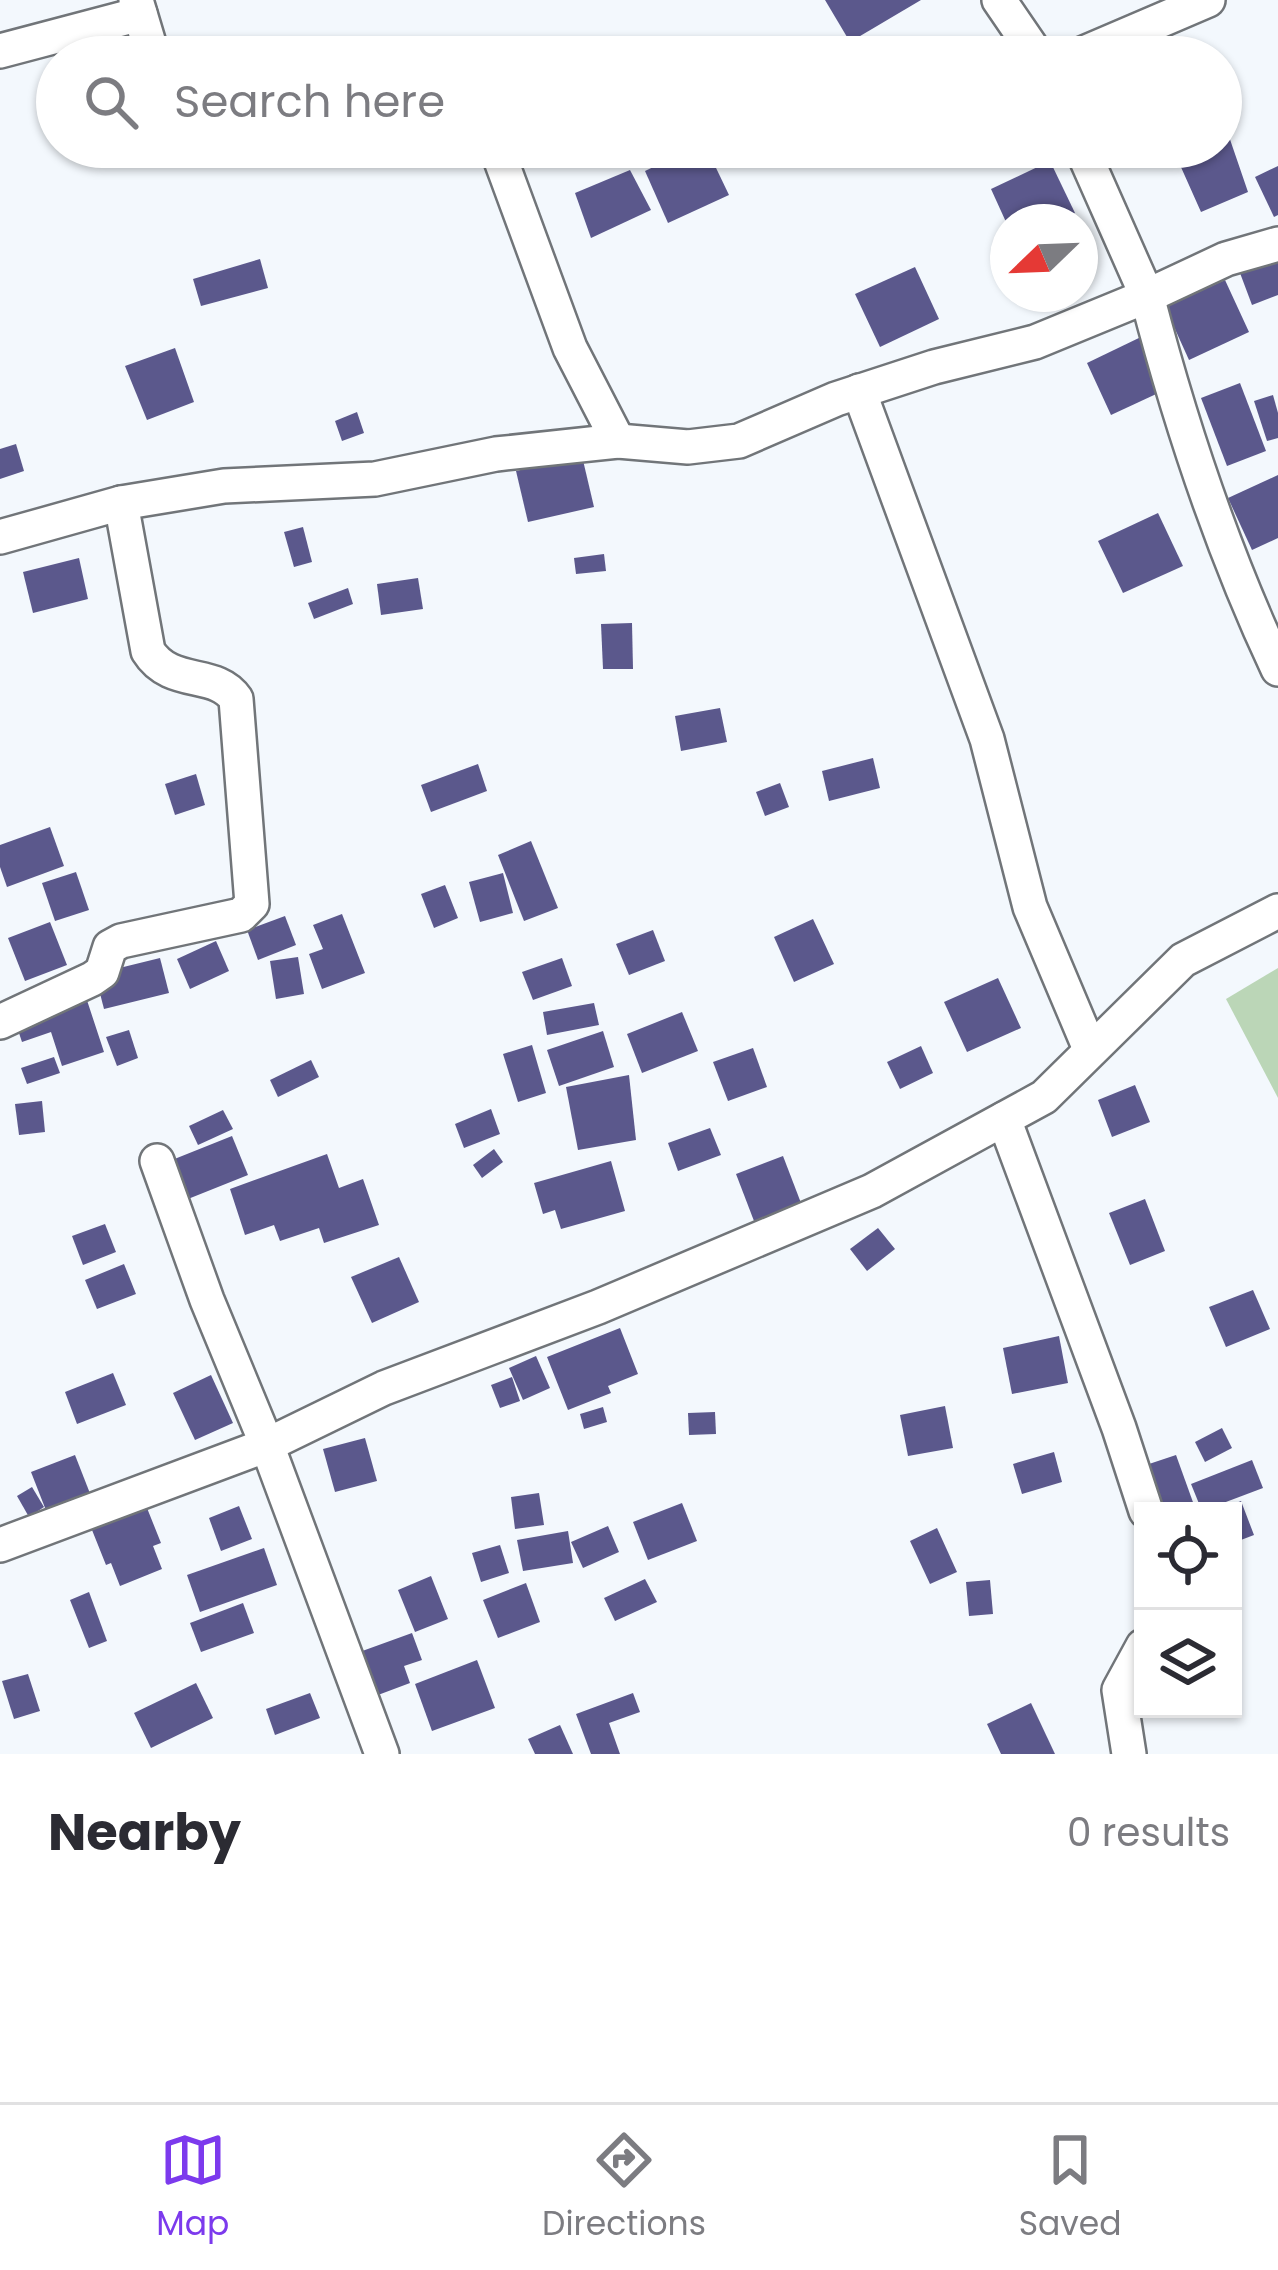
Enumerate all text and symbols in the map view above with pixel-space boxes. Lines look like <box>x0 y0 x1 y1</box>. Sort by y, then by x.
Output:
search box <box>36 36 1242 168</box>
icon: search <box>78 69 144 135</box>
text: Search here <box>174 70 445 133</box>
north arrow <box>990 204 1098 312</box>
map controls <box>1134 1502 1242 1718</box>
button: locate <box>1134 1502 1242 1610</box>
button: layers <box>1134 1610 1242 1718</box>
text: Nearby <box>48 1796 241 1868</box>
text: 0 results <box>1067 1805 1230 1860</box>
tab: Map <box>156 2127 229 2249</box>
tab: Directions <box>542 2127 706 2249</box>
tab: Saved <box>1019 2127 1122 2249</box>

